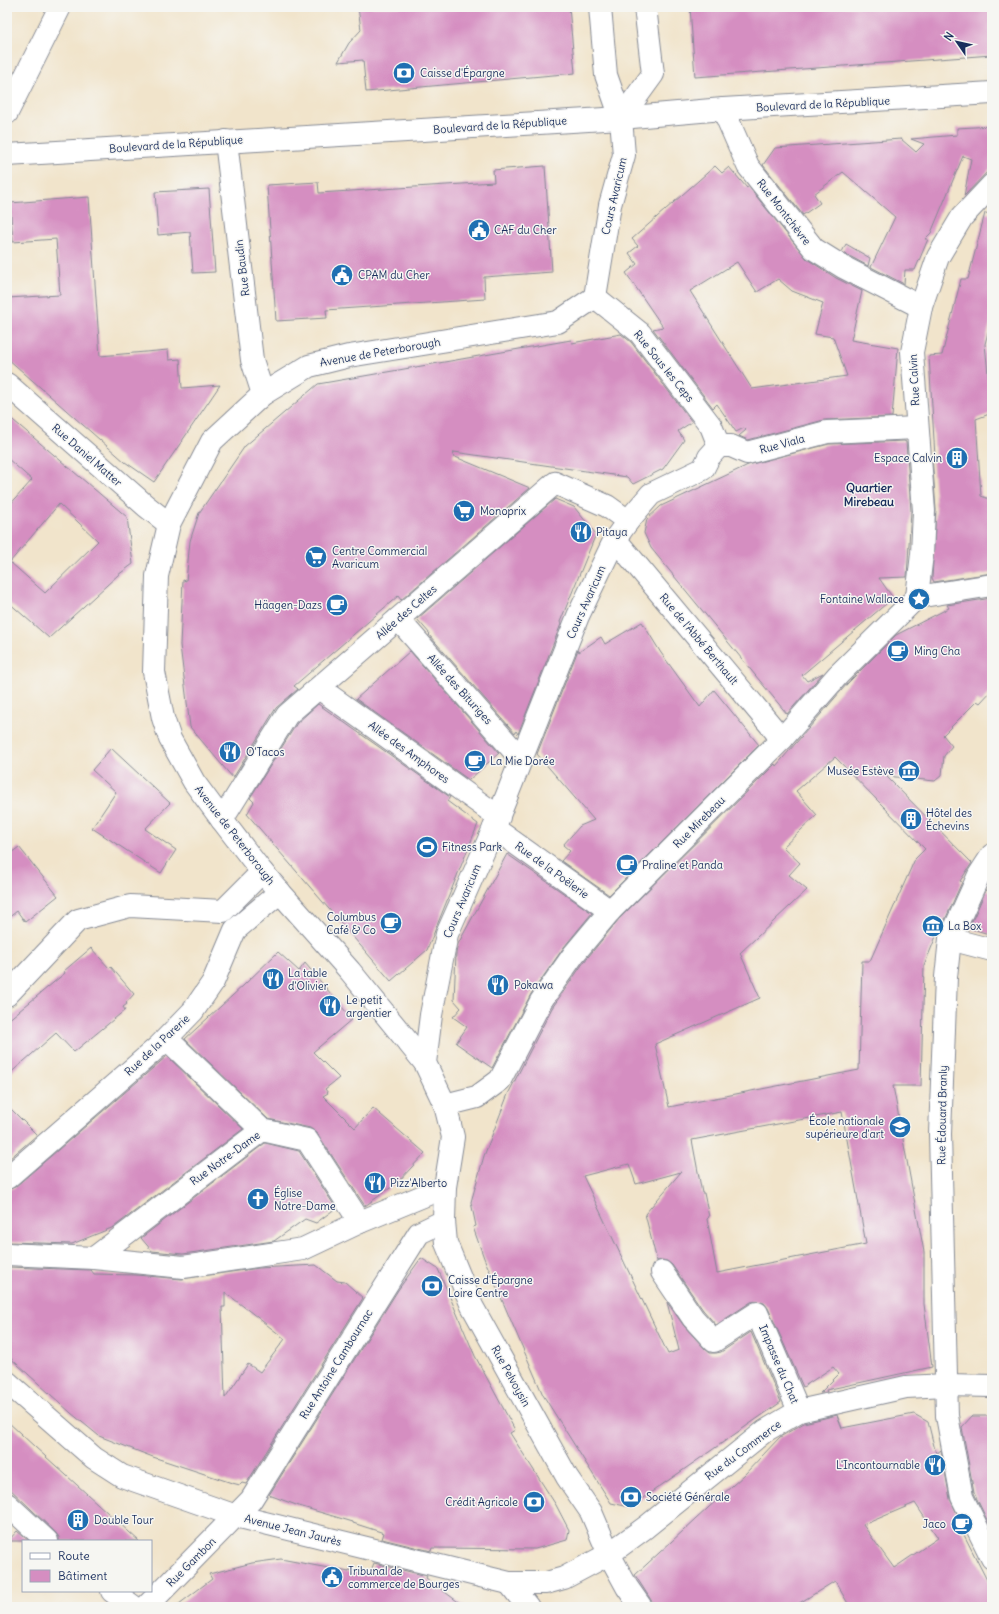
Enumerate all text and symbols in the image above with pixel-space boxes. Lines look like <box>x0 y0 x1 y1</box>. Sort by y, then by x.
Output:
north arrow <box>937 22 977 62</box>
text: N <box>941 29 957 43</box>
bank icon: Caisse d'Épargne <box>391 60 417 86</box>
place label: Caisse d'Épargne <box>420 65 505 80</box>
street label: Boulevard de la République <box>756 93 890 115</box>
street label: Boulevard de la République <box>433 113 568 137</box>
street label: Boulevard de la République <box>109 132 244 156</box>
street label: Cours Avaricum <box>598 156 630 236</box>
street label: Rue Montchèvre <box>754 176 814 248</box>
public building icon: CAF du Cher <box>466 217 492 243</box>
place label: CAF du Cher <box>494 223 557 237</box>
street label: Rue Baudin <box>232 239 252 297</box>
public building icon: CPAM du Cher <box>329 262 355 288</box>
place label: CPAM du Cher <box>358 268 430 282</box>
street label: Rue Sous les Ceps <box>631 327 697 405</box>
street label: Avenue de Peterborough <box>319 334 441 370</box>
street label: Rue Calvin <box>906 354 922 406</box>
street label: Rue Daniel Matter <box>49 421 125 490</box>
street label: Rue Viala <box>758 431 806 457</box>
building icon: Espace Calvin <box>944 445 970 471</box>
place label: Espace Calvin <box>874 451 942 465</box>
district label: Quartier Mirebeau <box>844 480 894 509</box>
supermarket icon: Monoprix <box>451 498 477 524</box>
place label: Monoprix <box>480 504 527 518</box>
restaurant icon: Pitaya <box>568 519 594 545</box>
place label: Pitaya <box>596 525 628 539</box>
supermarket icon: Centre Commercial Avaricum <box>303 544 329 570</box>
place label: Centre Commercial Avaricum <box>332 544 427 571</box>
street label: Cours Avaricum <box>564 563 609 641</box>
street label: Allée des Celtes <box>373 582 439 642</box>
place icon: Fontaine Wallace <box>906 586 932 612</box>
street label: Rue de l'Abbé Berthault <box>657 590 742 688</box>
cafe icon: Häagen-Dazs <box>324 592 350 618</box>
place label: Fontaine Wallace <box>820 592 904 606</box>
place label: Häagen-Dazs <box>254 598 322 612</box>
cafe icon: Ming Cha <box>885 638 911 664</box>
place label: Ming Cha <box>914 644 960 658</box>
street label: Allée des Bituriges <box>425 651 495 727</box>
street label: Allée des Amphores <box>366 718 452 786</box>
restaurant icon: O'Tacos <box>217 739 243 765</box>
place label: O'Tacos <box>246 745 285 759</box>
cafe icon: La Mie Dorée <box>462 748 488 774</box>
place label: La Mie Dorée <box>490 754 555 768</box>
museum icon: Musée Estève <box>896 758 922 784</box>
place label: Musée Estève <box>827 764 894 778</box>
street label: Avenue de Peterborough <box>192 783 278 887</box>
street label: Rue Mirebeau <box>670 793 728 851</box>
building icon: Hôtel des Échevins <box>898 806 924 832</box>
place label: Hôtel des Échevins <box>926 806 972 833</box>
sports icon: Fitness Park <box>414 834 440 860</box>
street label: Rue de la Poëlerie <box>512 838 592 902</box>
place label: Fitness Park <box>442 840 502 854</box>
cafe icon: Praline et Panda <box>614 852 640 878</box>
place label: Praline et Panda <box>642 858 723 872</box>
street label: Cours Avaricum <box>440 862 484 940</box>
place label: Columbus Café & Co <box>326 910 376 937</box>
cafe icon: Columbus Café & Co <box>378 910 404 936</box>
museum icon: La Box <box>920 913 946 939</box>
place label: La Box <box>948 919 982 933</box>
restaurant icon: La table d'Olivier <box>260 966 286 992</box>
place label: La table d'Olivier <box>288 966 329 993</box>
restaurant icon: Pokawa <box>485 972 511 998</box>
place label: Pokawa <box>514 978 553 992</box>
restaurant icon: Le petit argentier <box>317 993 343 1019</box>
place label: Le petit argentier <box>346 993 392 1020</box>
street label: Rue de la Parerie <box>122 1011 192 1079</box>
street label: Rue Édouard Branly <box>933 1065 950 1165</box>
place label: École nationale supérieure d'art <box>806 1113 884 1141</box>
school or university icon: École nationale supérieure d'art <box>887 1114 913 1140</box>
street label: Rue Notre-Dame <box>187 1128 263 1188</box>
restaurant icon: Pizz'Alberto <box>362 1170 388 1196</box>
place label: Pizz'Alberto <box>390 1176 447 1190</box>
place label: Église Notre-Dame <box>274 1185 336 1213</box>
church icon: Église Notre-Dame <box>245 1186 271 1212</box>
place label: Caisse d'Épargne Loire Centre <box>448 1272 533 1300</box>
bank icon: Caisse d'Épargne Loire Centre <box>419 1273 445 1299</box>
street label: Rue Antoine Cambournac <box>296 1306 376 1422</box>
street label: Impasse du Chat <box>756 1322 802 1406</box>
street label: Rue Pelvoysin <box>488 1343 534 1409</box>
street label: Rue du Commerce <box>702 1417 784 1483</box>
restaurant icon: L'Incontournable <box>922 1452 948 1478</box>
place label: L'Incontournable <box>836 1458 920 1472</box>
bank icon: Société Générale <box>618 1484 644 1510</box>
bank icon: Crédit Agricole <box>521 1489 547 1515</box>
place label: Société Générale <box>646 1490 730 1504</box>
place label: Crédit Agricole <box>445 1495 518 1509</box>
building icon: Double Tour <box>65 1507 91 1533</box>
street label: Avenue Jean Jaurès <box>243 1511 343 1549</box>
cafe icon: Jaco <box>949 1511 975 1537</box>
place label: Double Tour <box>94 1513 154 1527</box>
place label: Jaco <box>923 1517 946 1531</box>
street label: Rue Gambon <box>163 1534 219 1590</box>
legend <box>22 1540 152 1592</box>
text: Route <box>58 1548 90 1563</box>
public building icon: Tribunal de commerce de Bourges <box>319 1564 345 1590</box>
place label: Tribunal de commerce de Bourges <box>348 1564 459 1591</box>
text: Bâtiment <box>58 1568 107 1583</box>

